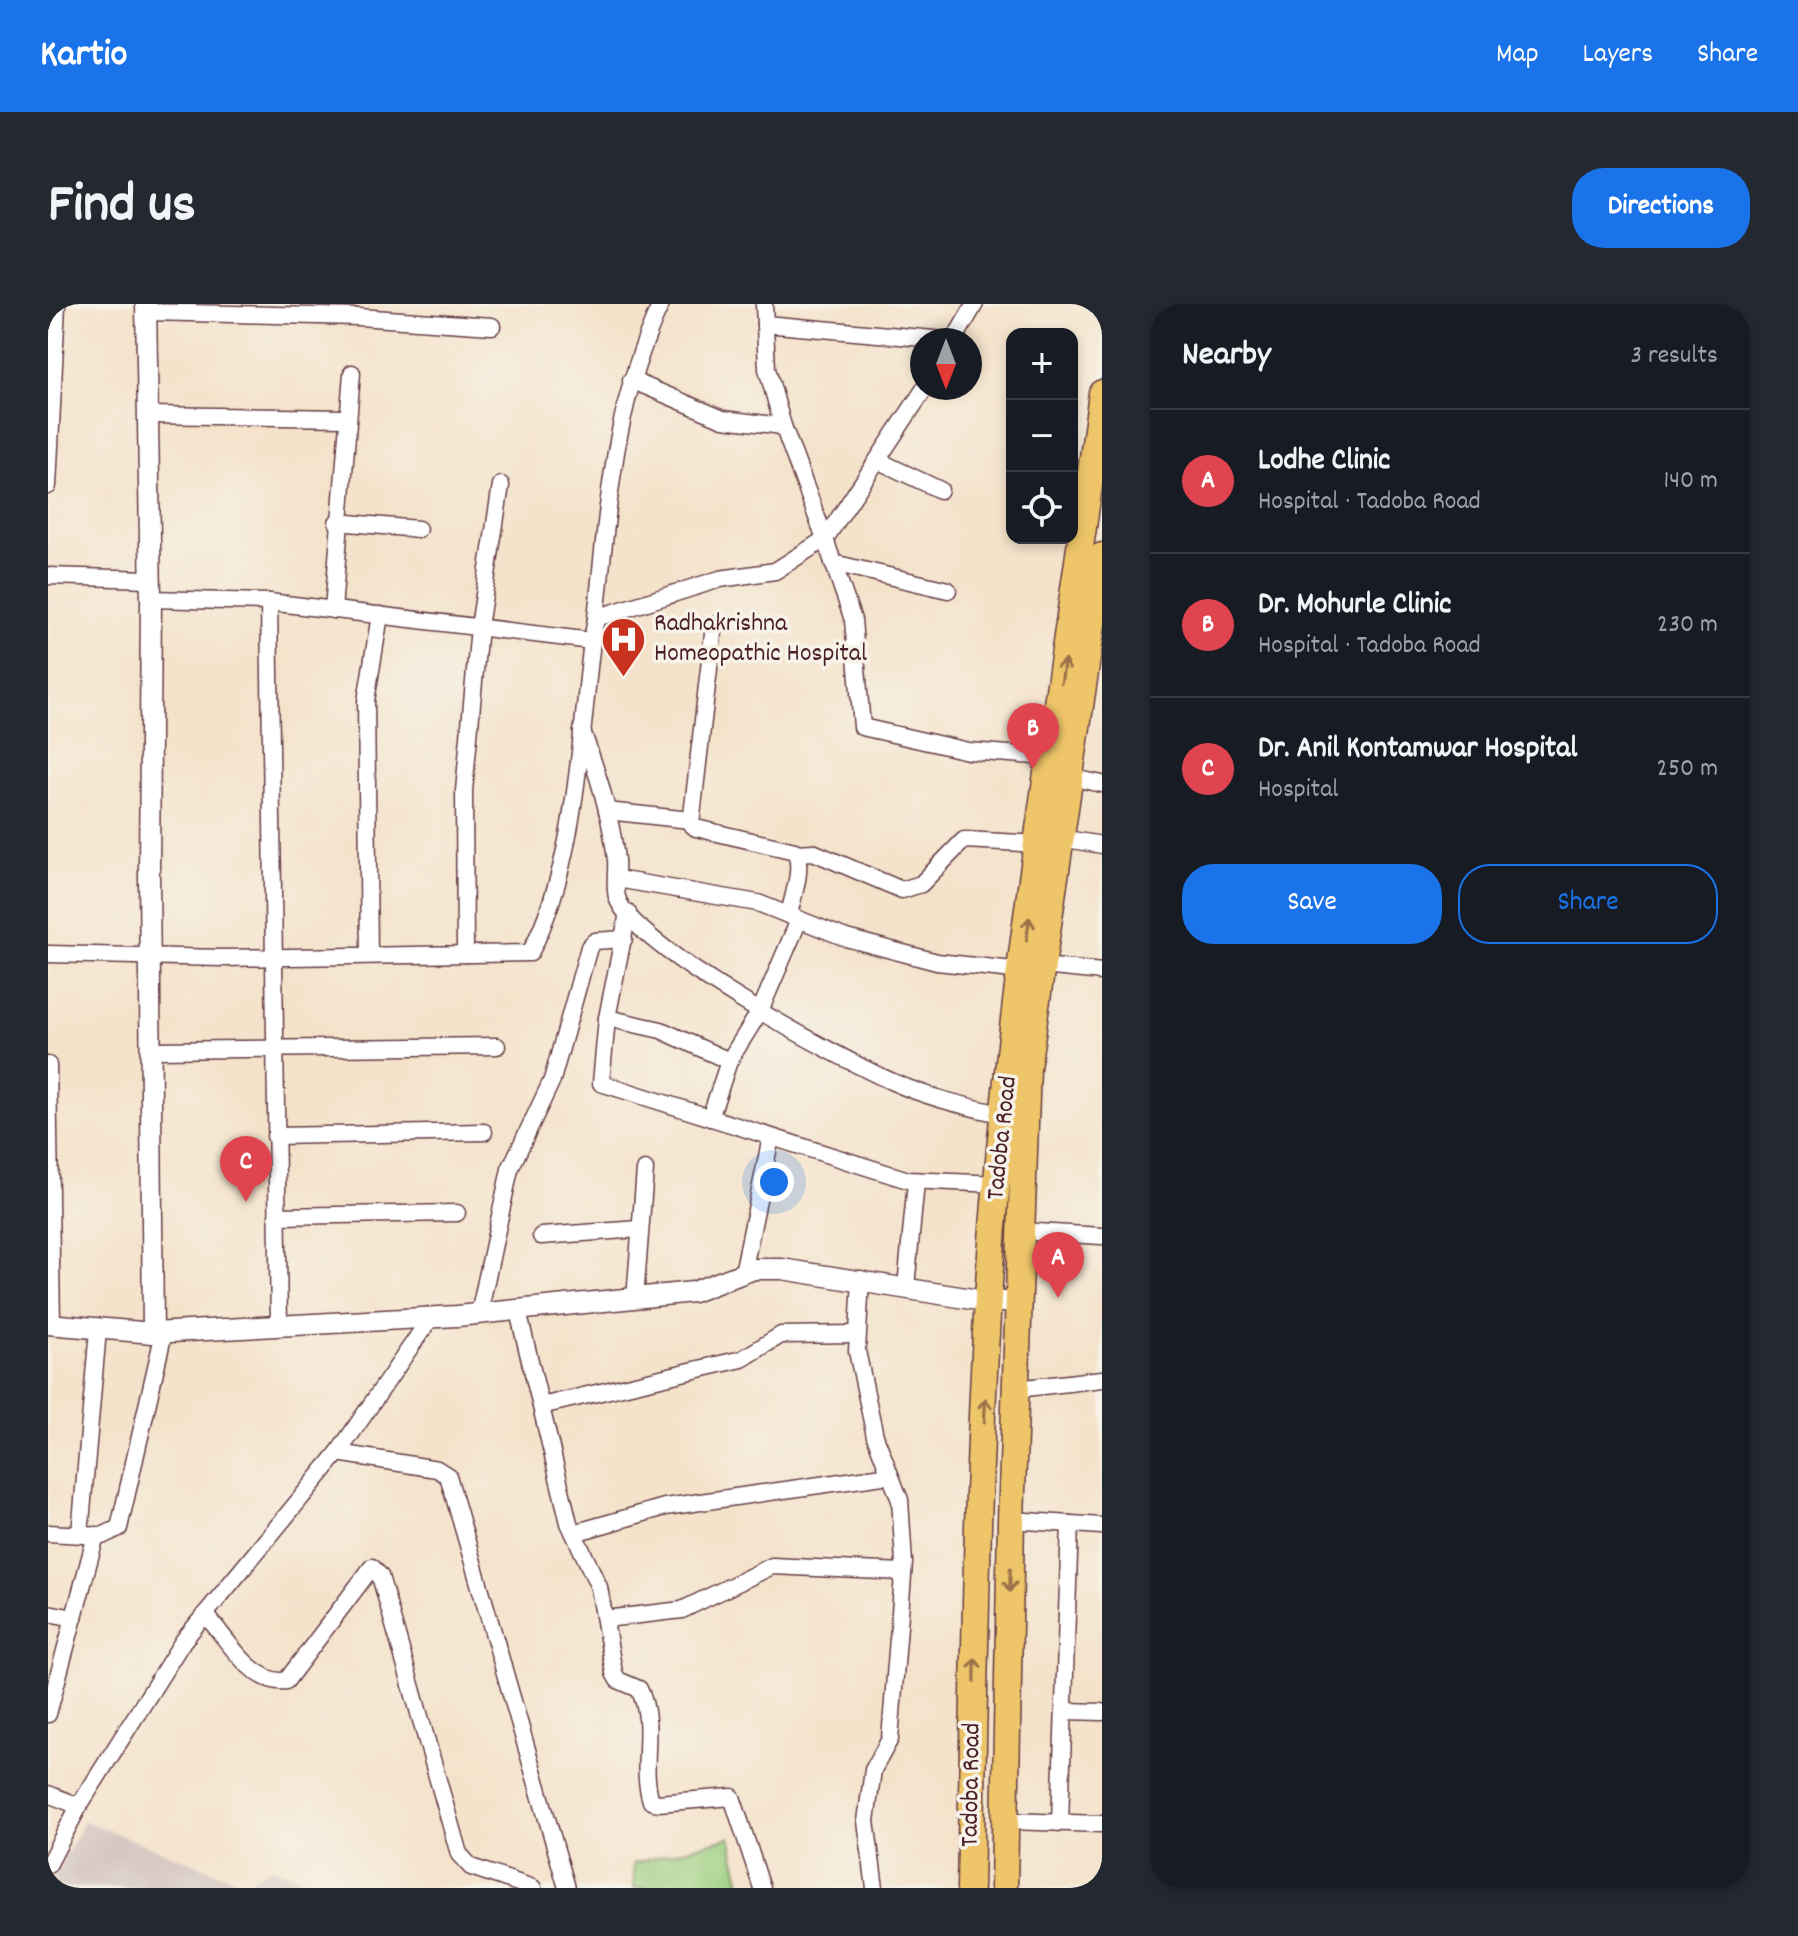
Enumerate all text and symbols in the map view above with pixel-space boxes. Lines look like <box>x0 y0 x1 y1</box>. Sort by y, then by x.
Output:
text: Kartio <box>40 29 127 84</box>
text: Map <box>1496 36 1539 76</box>
text: Layers <box>1583 36 1653 76</box>
text: Share <box>1697 36 1758 76</box>
text: Find us <box>48 168 196 248</box>
button: Directions <box>1572 168 1750 248</box>
north arrow <box>910 328 982 400</box>
map controls <box>1006 328 1078 544</box>
button: + <box>1006 328 1078 400</box>
text: Nearby <box>1182 332 1271 381</box>
text: 3 results <box>1631 338 1718 375</box>
button: − <box>1006 400 1078 472</box>
text: Lodhe Clinic <box>1258 441 1390 484</box>
text: A <box>1201 463 1215 500</box>
text: 140 m <box>1664 463 1718 500</box>
button: locate <box>1006 472 1078 544</box>
text: Hospital · Tadoba Road <box>1258 484 1481 521</box>
text: Dr. Mohurle Clinic <box>1258 585 1451 628</box>
place label: Radhakrishna Homeopathic Hospital <box>654 606 867 673</box>
text: B <box>1202 607 1214 644</box>
text: 230 m <box>1657 607 1718 644</box>
hospital icon: Radhakrishna Homeopathic Hospital <box>599 615 647 678</box>
text: Hospital · Tadoba Road <box>1258 628 1481 665</box>
one-way arrow <box>1056 659 1071 684</box>
pin: B <box>1007 703 1059 769</box>
text: Dr. Anil Kontamwar Hospital <box>1258 729 1577 772</box>
text: C <box>1202 751 1214 788</box>
text: 250 m <box>1657 751 1718 788</box>
text: Hospital <box>1258 772 1339 809</box>
button: Save <box>1182 864 1442 944</box>
button: Share <box>1458 864 1718 944</box>
one-way arrow <box>1021 916 1036 942</box>
street label: Tadoba Road <box>978 1074 1028 1202</box>
pin: C <box>220 1136 272 1202</box>
your location <box>754 1162 794 1202</box>
pin: A <box>1032 1232 1084 1298</box>
one-way arrow <box>977 1397 992 1424</box>
one-way arrow <box>1002 1566 1018 1593</box>
one-way arrow <box>968 1657 983 1684</box>
street label: Tadoba Road <box>952 1722 992 1848</box>

